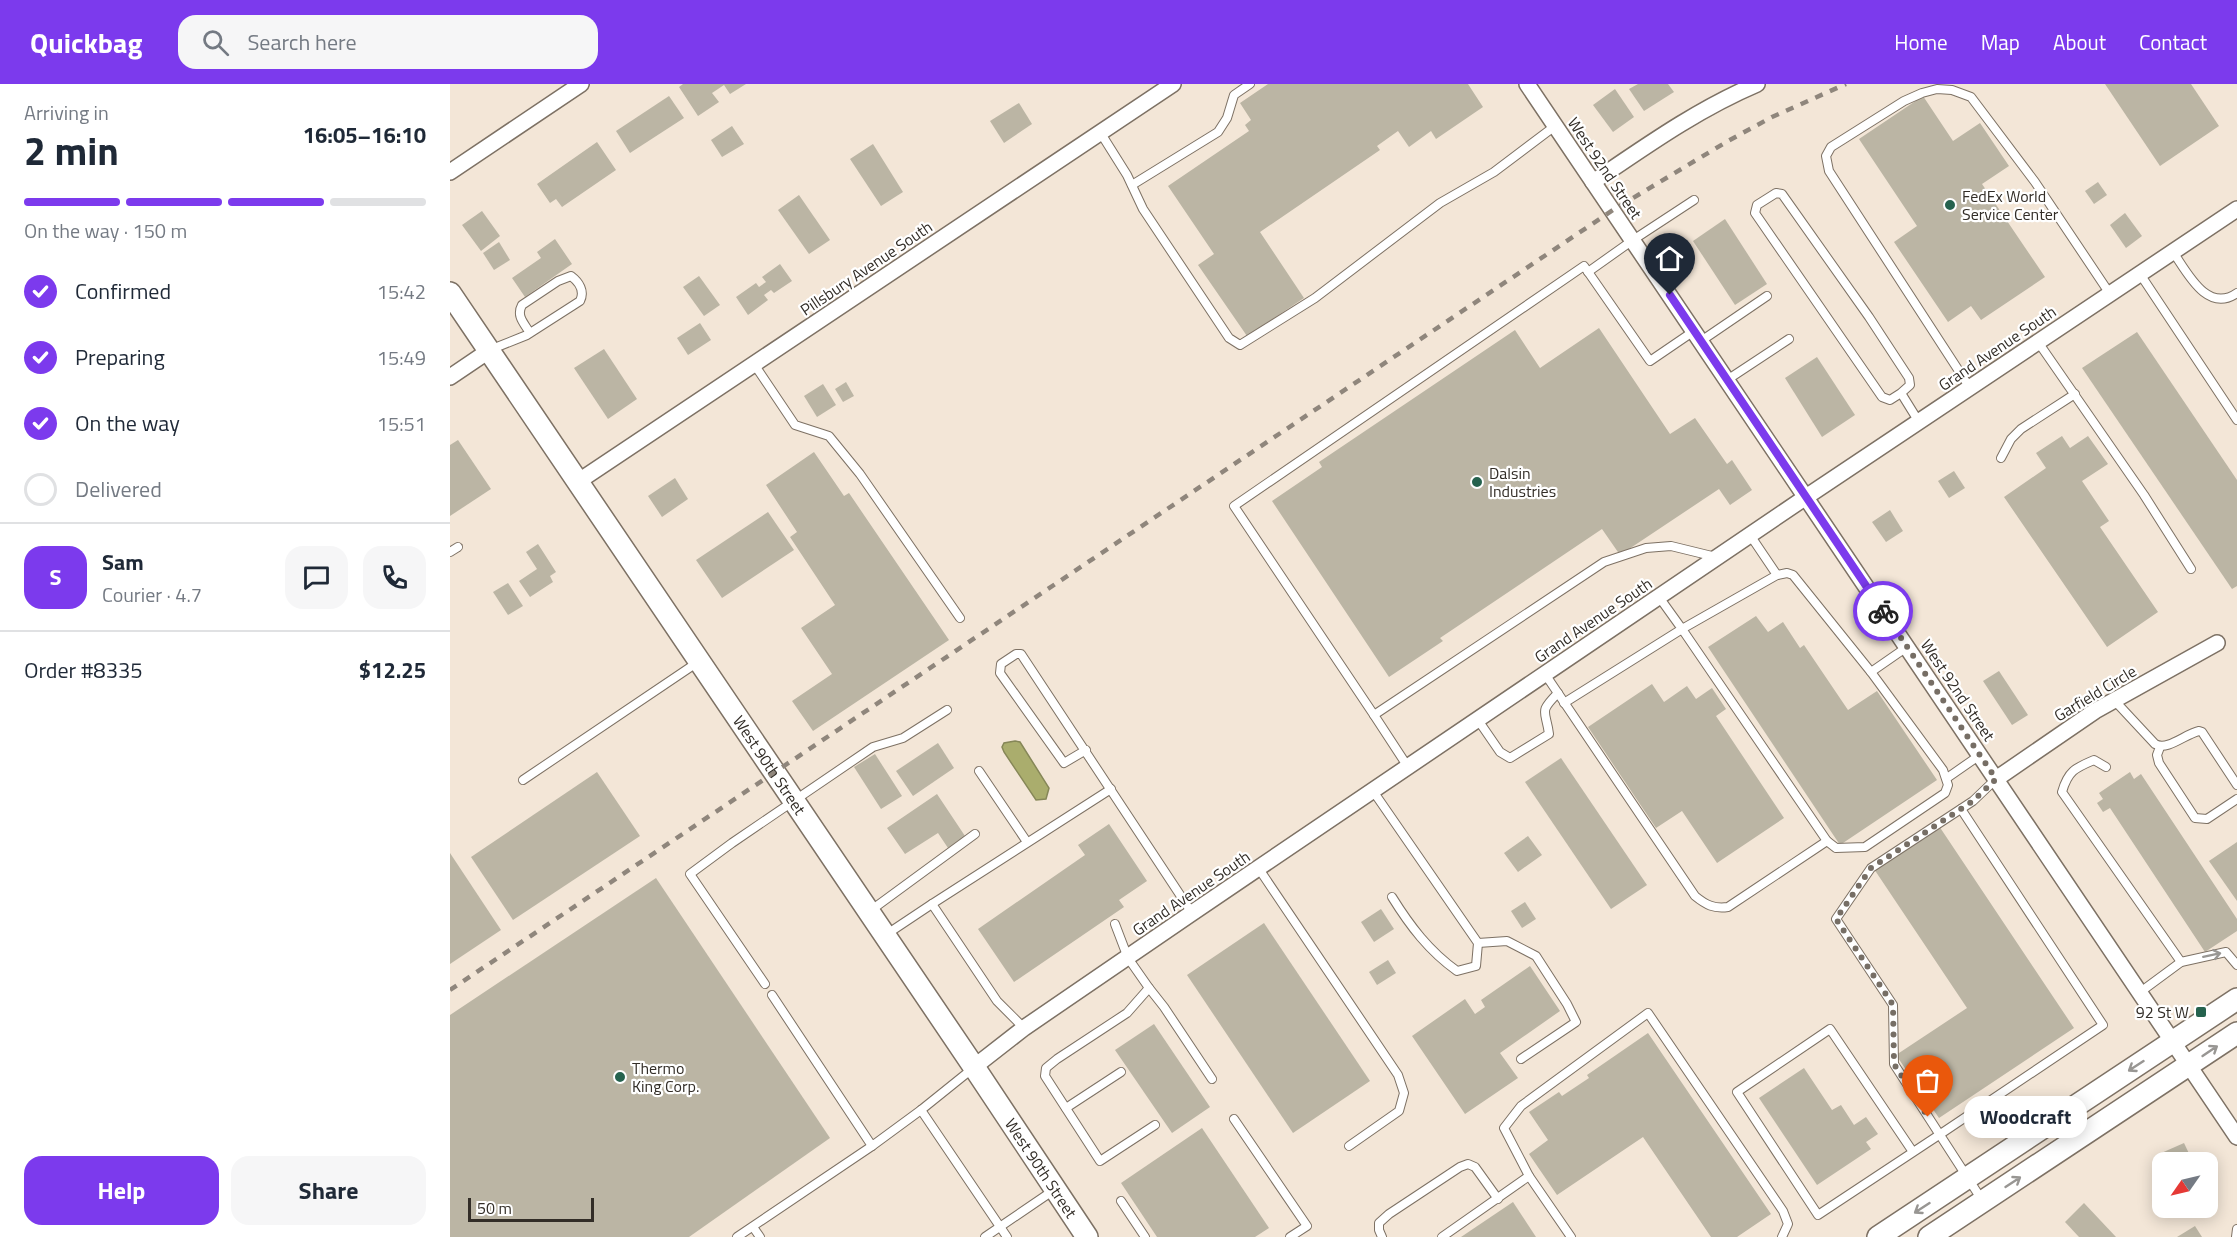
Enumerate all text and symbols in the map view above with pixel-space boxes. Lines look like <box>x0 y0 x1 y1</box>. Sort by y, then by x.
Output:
search box <box>178 15 598 69</box>
text: Quickbag <box>30 21 142 64</box>
text: Search here <box>247 25 357 59</box>
icon: search <box>199 26 232 59</box>
text: Home <box>1894 26 1948 58</box>
text: Map <box>1981 26 2020 58</box>
text: About <box>2053 26 2106 58</box>
text: Contact <box>2139 26 2207 58</box>
text: Arriving in <box>24 97 109 128</box>
street label: West 92nd Street <box>1562 112 1648 224</box>
text: 16:05–16:10 <box>303 118 426 152</box>
text: 2 min <box>24 121 119 180</box>
place label: FedEx World Service Center <box>1962 184 2059 226</box>
marker: FedEx World Service Center <box>1943 198 1957 212</box>
text: On the way · 150 m <box>24 215 187 246</box>
street label: Pillsbury Avenue South <box>795 215 937 321</box>
pin <box>1644 233 1695 295</box>
icon: home <box>1653 242 1686 275</box>
text: Confirmed <box>75 274 171 308</box>
icon: check <box>24 275 57 308</box>
text: 15:42 <box>377 276 426 307</box>
street label: Grand Avenue South <box>1933 300 2061 396</box>
text: Preparing <box>75 340 165 374</box>
icon: check <box>24 341 57 374</box>
text: 15:49 <box>377 342 426 373</box>
text: On the way <box>75 406 180 440</box>
icon: check <box>24 407 57 440</box>
text: 15:51 <box>377 408 426 439</box>
place label: Dalsin Industries <box>1489 461 1556 503</box>
text: Delivered <box>75 472 162 506</box>
marker: Dalsin Industries <box>1470 475 1484 489</box>
text: Sam <box>102 545 144 579</box>
button: chat <box>285 546 348 609</box>
button: phone <box>363 546 426 609</box>
text: S <box>50 560 61 594</box>
street label: Grand Avenue South <box>1529 572 1657 668</box>
text: Courier · 4.7 <box>102 579 202 610</box>
courier <box>1853 581 1913 641</box>
icon: bike <box>1867 595 1900 628</box>
street label: West 92nd Street <box>1915 634 2001 746</box>
text: Order #8335 <box>24 653 143 687</box>
text: $12.25 <box>359 653 426 687</box>
street label: Garfield Circle <box>2049 659 2141 727</box>
street label: West 90th Street <box>727 710 812 820</box>
street label: Grand Avenue South <box>1127 845 1255 941</box>
one-way arrow <box>2202 949 2221 960</box>
place label: 92 St W <box>2136 1000 2189 1024</box>
marker: 92 St W <box>2194 1005 2208 1019</box>
one-way arrow <box>2202 1045 2218 1057</box>
pin <box>1902 1055 1953 1117</box>
place label: Thermo King Corp. <box>632 1056 699 1098</box>
one-way arrow <box>2128 1061 2145 1073</box>
icon: bag <box>1911 1064 1944 1097</box>
marker: Thermo King Corp. <box>613 1070 627 1084</box>
callout: Woodcraft <box>1964 1096 2087 1138</box>
text: Woodcraft <box>1980 1101 2071 1132</box>
street label: West 90th Street <box>999 1113 1083 1223</box>
north arrow <box>2152 1152 2218 1218</box>
map controls <box>2152 1152 2218 1218</box>
button: Help <box>24 1156 219 1225</box>
button: Share <box>231 1156 426 1225</box>
one-way arrow <box>2004 1175 2021 1187</box>
scale bar <box>468 1195 594 1222</box>
text: 50 m <box>477 1196 512 1220</box>
one-way arrow <box>1914 1202 1931 1214</box>

